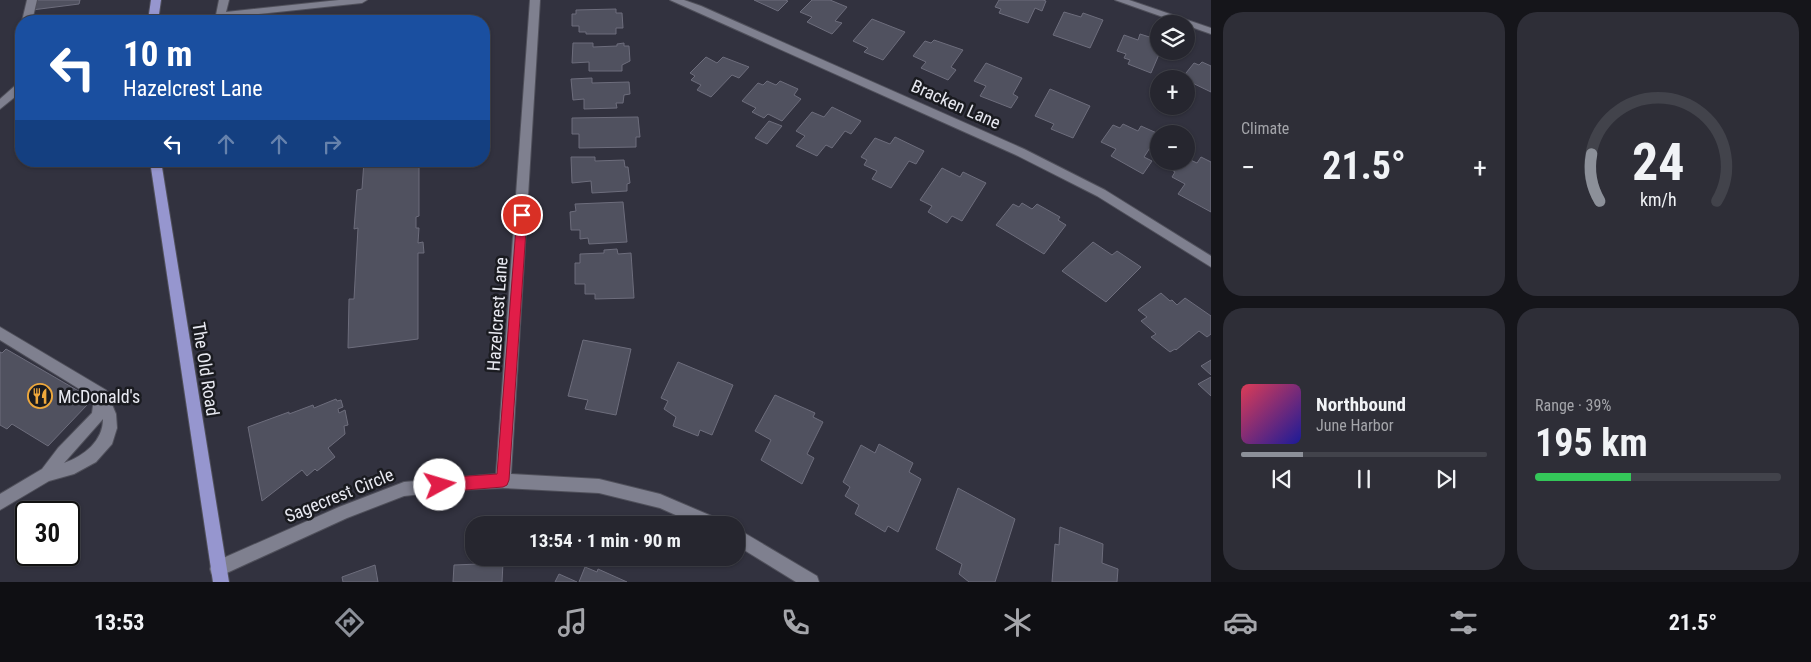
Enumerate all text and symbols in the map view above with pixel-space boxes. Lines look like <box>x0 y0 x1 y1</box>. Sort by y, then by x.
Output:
map controls <box>1150 15 1195 170</box>
button: layers <box>1150 15 1195 60</box>
text: 10 m <box>123 34 192 75</box>
icon: left <box>40 35 105 100</box>
button: + <box>1150 70 1195 115</box>
street label: Bracken Lane <box>908 75 1004 133</box>
text: Hazelcrest Lane <box>123 76 263 101</box>
text: Climate <box>1241 119 1289 138</box>
button: − <box>1150 125 1195 170</box>
icon: left <box>159 130 187 158</box>
icon: ahead <box>212 130 240 158</box>
icon: ahead <box>265 130 293 158</box>
icon: right <box>318 130 346 158</box>
text: 24 <box>1632 132 1684 193</box>
text: 21.5° <box>1322 144 1406 188</box>
text: − <box>1241 151 1255 184</box>
text: + <box>1473 151 1487 184</box>
text: km/h <box>1640 189 1676 210</box>
pin <box>501 194 543 236</box>
icon: arrive <box>508 201 536 229</box>
street label: Hazelcrest Lane <box>483 256 511 372</box>
street label: The Old Road <box>188 321 224 417</box>
restaurant icon: McDonald's <box>27 383 53 409</box>
place label: McDonald's <box>58 386 140 407</box>
text: Northbound <box>1316 393 1406 416</box>
text: Range · 39% <box>1535 396 1611 415</box>
text: June Harbor <box>1316 416 1394 435</box>
text: 195 km <box>1535 421 1648 465</box>
position arrow <box>413 458 465 510</box>
street label: Sagecrest Circle <box>282 464 396 526</box>
icon: previous <box>1268 465 1296 493</box>
icon: pause <box>1350 465 1378 493</box>
icon: next <box>1432 465 1460 493</box>
speed limit sign: 30 <box>15 501 80 566</box>
text: 13:54 · 1 min · 90 m <box>529 529 681 552</box>
icon: directions <box>332 605 367 640</box>
icon: music <box>555 605 590 640</box>
icon: phone <box>778 605 813 640</box>
icon: climate <box>1000 605 1035 640</box>
icon: car <box>1223 605 1258 640</box>
icon: filters <box>1446 605 1481 640</box>
text: 13:53 <box>94 610 144 635</box>
text: 21.5° <box>1669 610 1717 635</box>

